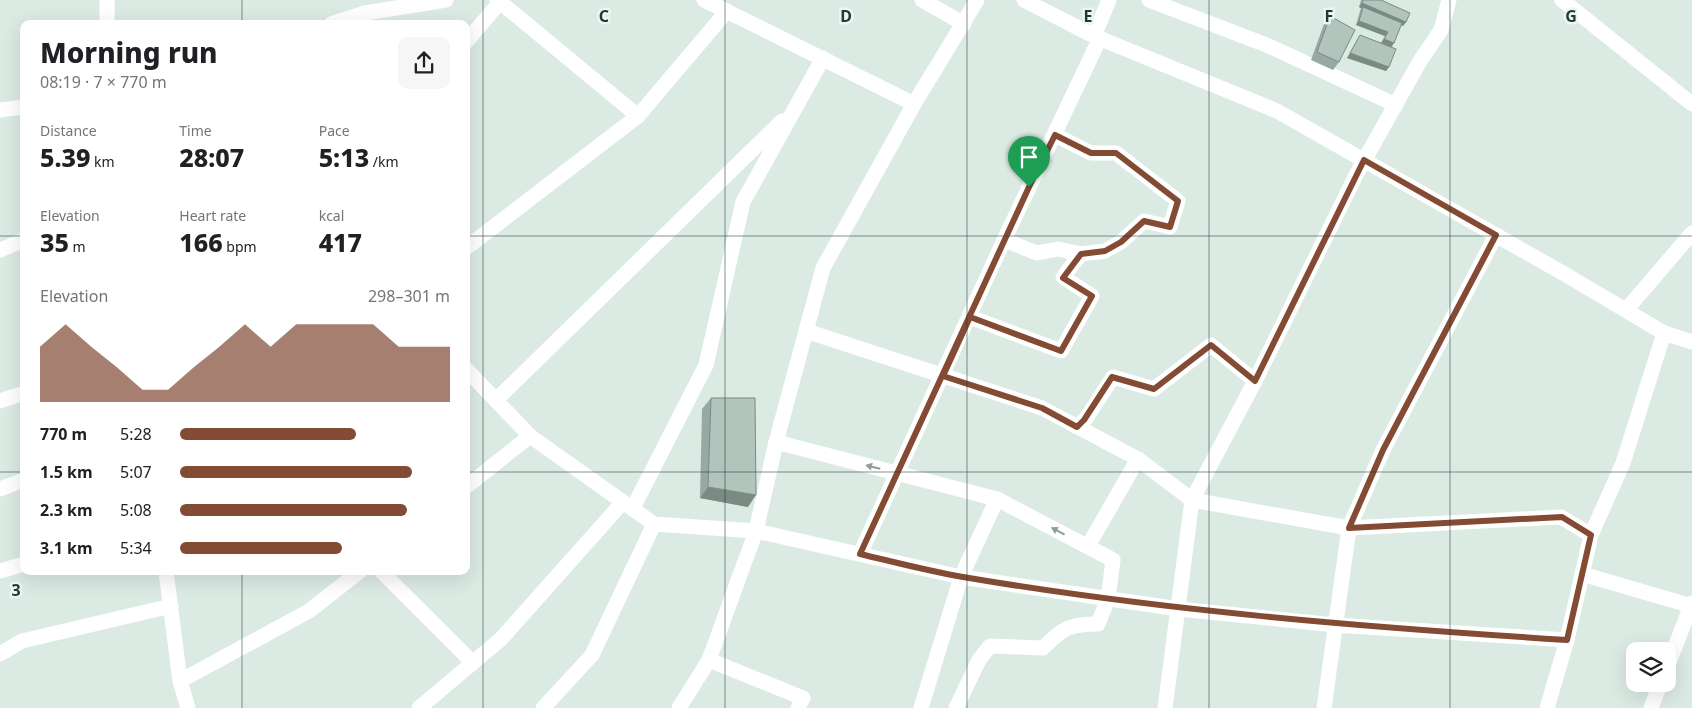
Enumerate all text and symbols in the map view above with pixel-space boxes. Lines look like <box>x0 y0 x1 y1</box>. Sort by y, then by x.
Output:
text: C <box>599 5 609 27</box>
text: D <box>840 5 852 27</box>
text: E <box>1084 5 1093 27</box>
text: F <box>1325 5 1333 27</box>
text: G <box>1565 5 1577 27</box>
text: Morning run <box>40 33 218 71</box>
button: share <box>398 37 450 89</box>
text: 08:19 · 7 × 770 m <box>40 71 167 93</box>
text: Distance <box>40 121 97 140</box>
text: Time <box>179 121 212 140</box>
text: Pace <box>319 121 350 140</box>
pin <box>1008 136 1050 187</box>
text: 5.39 <box>40 140 90 174</box>
text: 28:07 <box>179 140 244 174</box>
text: 5:13 <box>319 140 369 174</box>
icon: arrive <box>1015 143 1043 171</box>
text: km <box>90 152 115 171</box>
text: /km <box>369 152 399 171</box>
text: Elevation <box>40 206 100 225</box>
text: Heart rate <box>179 206 246 225</box>
text: kcal <box>319 206 344 225</box>
text: 35 <box>40 225 69 259</box>
text: 166 <box>179 225 223 259</box>
text: 417 <box>319 225 362 259</box>
text: m <box>69 237 86 256</box>
text: bpm <box>223 237 257 256</box>
text: Elevation <box>40 285 108 307</box>
text: 298–301 m <box>368 285 450 307</box>
text: 770 m <box>40 423 87 445</box>
text: 5:28 <box>120 423 152 445</box>
text: 1.5 km <box>40 461 92 483</box>
text: 5:07 <box>120 461 152 483</box>
one-way arrow <box>865 463 880 471</box>
text: 2.3 km <box>40 499 92 521</box>
text: 5:08 <box>120 499 152 521</box>
one-way arrow <box>1051 527 1065 535</box>
text: 3.1 km <box>40 537 92 559</box>
text: 5:34 <box>120 537 152 559</box>
text: 3 <box>11 579 21 601</box>
map controls <box>1626 642 1676 692</box>
button: layers <box>1626 642 1676 692</box>

